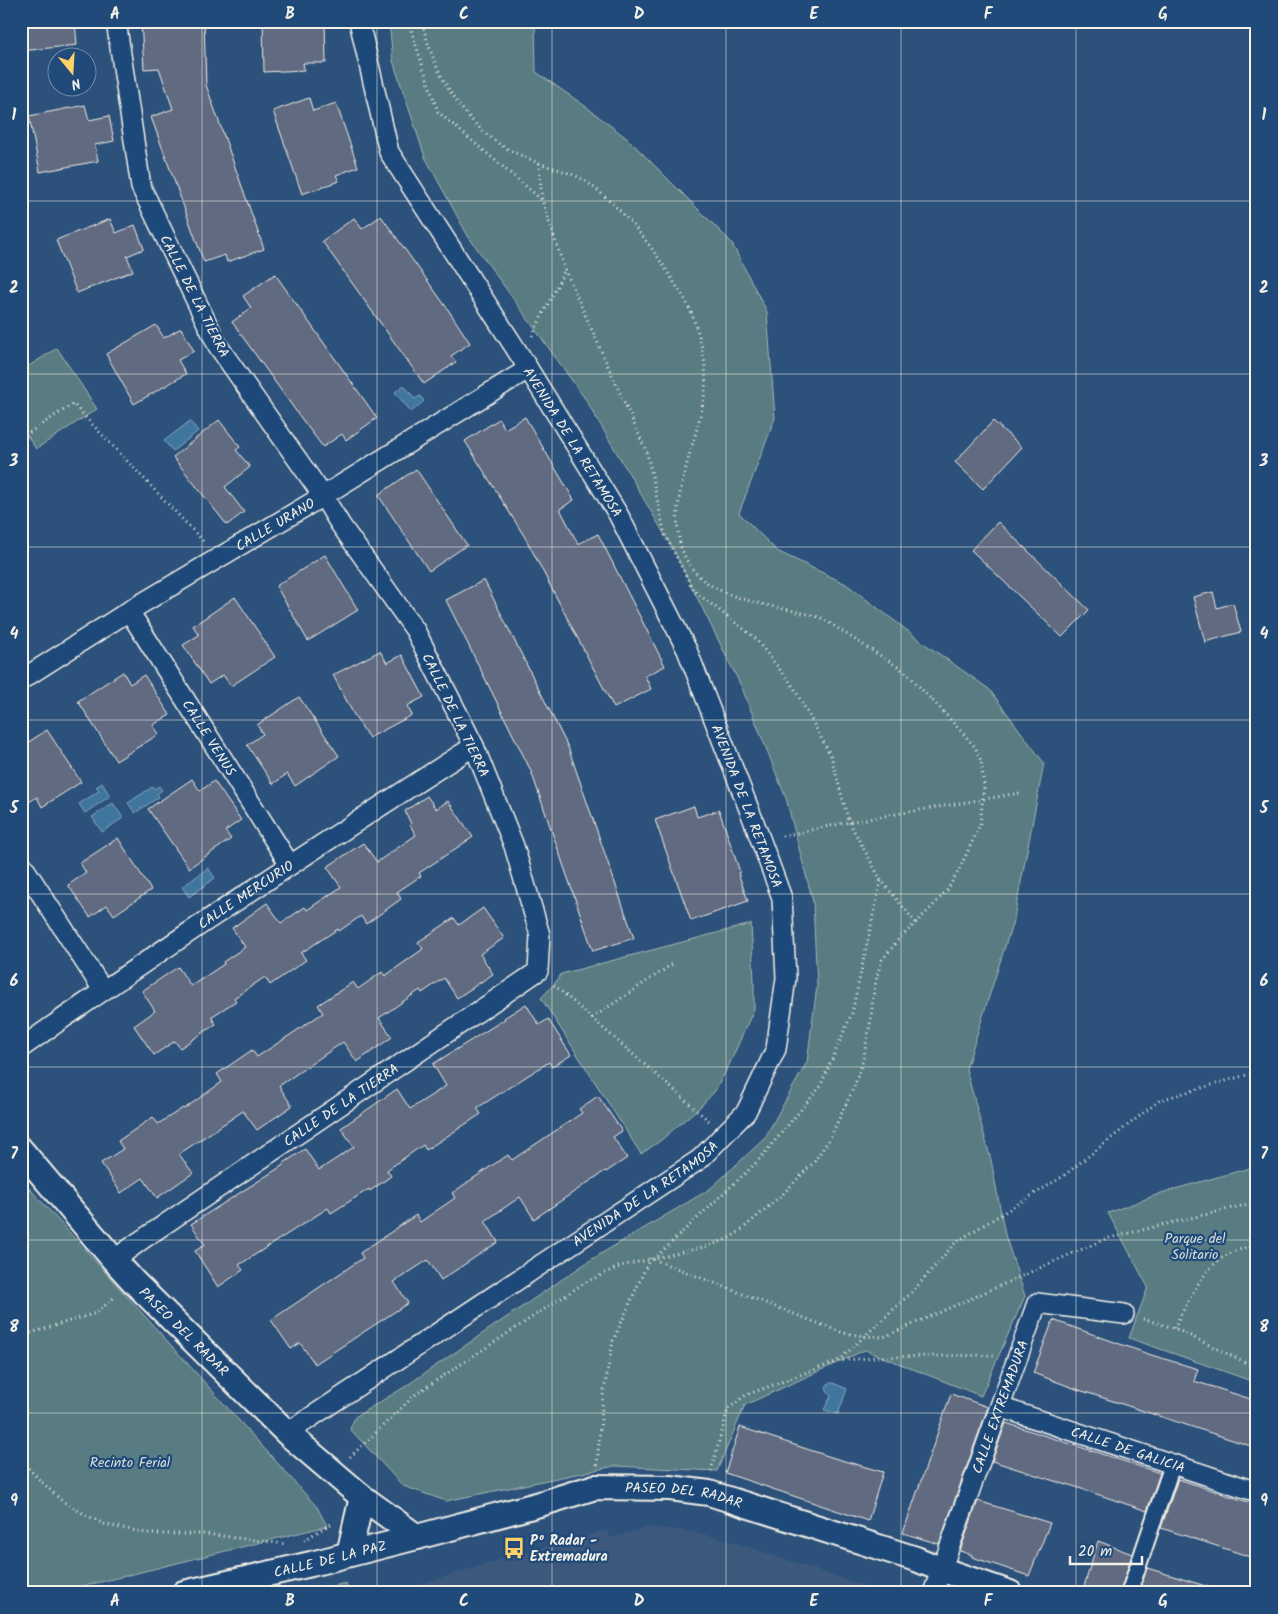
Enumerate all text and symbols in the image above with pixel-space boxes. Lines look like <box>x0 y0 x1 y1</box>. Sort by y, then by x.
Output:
text: A <box>110 2 120 27</box>
text: B <box>285 2 295 27</box>
text: C <box>459 2 469 27</box>
text: D <box>634 2 645 27</box>
text: E <box>810 2 820 27</box>
text: F <box>984 2 994 27</box>
text: G <box>1158 2 1168 27</box>
north arrow <box>48 48 98 98</box>
text: N <box>68 72 83 95</box>
text: 1 <box>12 103 17 128</box>
text: 1 <box>1262 103 1267 128</box>
street label: CALLE DE LA TIERRA <box>154 231 235 362</box>
text: 2 <box>9 276 19 301</box>
text: 2 <box>1259 276 1269 301</box>
street label: AVENIDA DE LA RETAMOSA <box>517 363 627 522</box>
text: 3 <box>9 449 19 474</box>
text: 3 <box>1259 449 1269 474</box>
street label: CALLE URANO <box>232 493 320 557</box>
text: 4 <box>10 622 19 647</box>
text: 4 <box>1260 622 1269 647</box>
street label: CALLE DE LA TIERRA <box>416 650 495 781</box>
street label: CALLE VENUS <box>176 696 241 781</box>
street label: AVENIDA DE LA RETAMOSA <box>705 721 787 891</box>
text: 5 <box>9 796 20 821</box>
text: 5 <box>1259 796 1270 821</box>
street label: CALLE MERCURIO <box>194 855 299 935</box>
text: 6 <box>10 969 19 994</box>
text: 6 <box>1260 969 1269 994</box>
street label: CALLE DE LA TIERRA <box>279 1058 404 1153</box>
street label: AVENIDA DE LA RETAMOSA <box>568 1136 724 1253</box>
text: 7 <box>10 1142 18 1167</box>
text: 7 <box>1260 1142 1268 1167</box>
park label: Parque del Solitario <box>1165 1228 1226 1266</box>
street label: PASEO DEL RADAR <box>133 1282 233 1382</box>
text: 8 <box>9 1315 19 1340</box>
text: 8 <box>1259 1315 1269 1340</box>
street label: CALLE EXTREMADURA <box>967 1337 1035 1477</box>
street label: CALLE DE GALICIA <box>1068 1421 1188 1480</box>
park label: Recinto Ferial <box>90 1452 171 1474</box>
street label: PASEO DEL RADAR <box>625 1477 745 1515</box>
text: 9 <box>10 1489 18 1514</box>
text: 9 <box>1260 1489 1268 1514</box>
place label: Pº Radar - Extremadura <box>530 1530 608 1568</box>
scale bar <box>1070 1534 1143 1566</box>
street label: CALLE DE LA PAZ <box>272 1535 389 1584</box>
bus stop icon: Pº Radar - Extremadura <box>501 1535 527 1561</box>
text: 20 m <box>1078 1540 1112 1564</box>
text: A <box>110 1589 120 1614</box>
text: B <box>285 1589 295 1614</box>
text: C <box>459 1589 469 1614</box>
text: D <box>634 1589 645 1614</box>
text: E <box>810 1589 820 1614</box>
text: F <box>984 1589 994 1614</box>
text: G <box>1158 1589 1168 1614</box>

